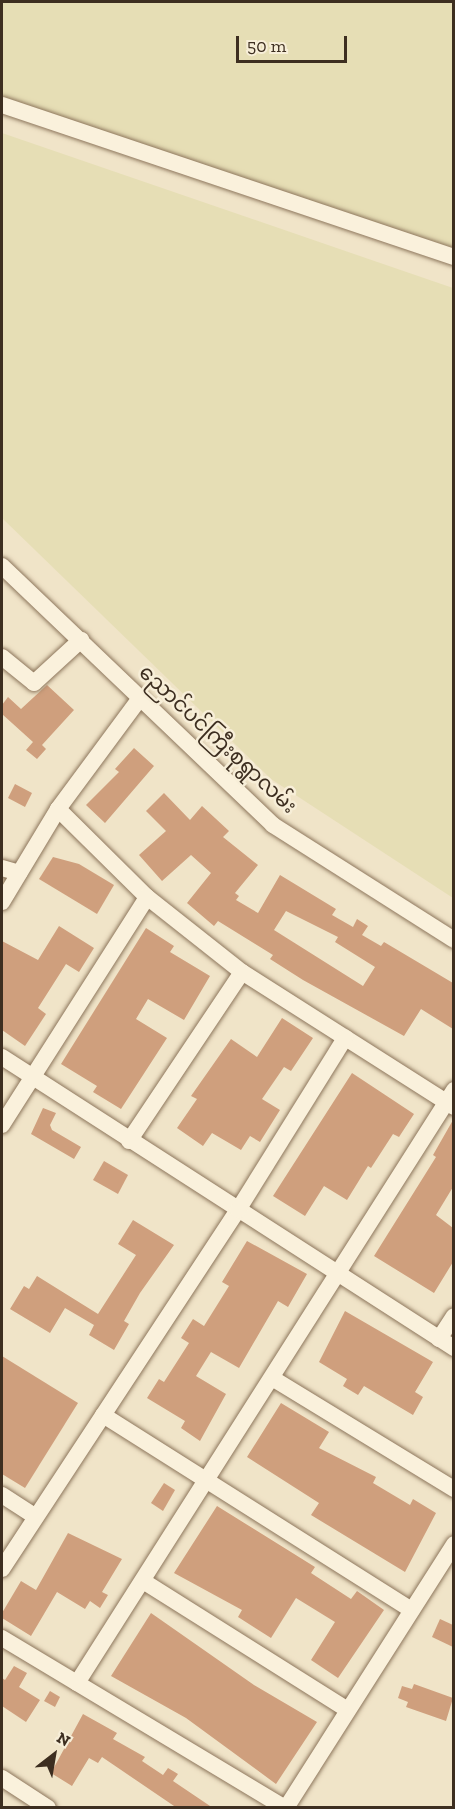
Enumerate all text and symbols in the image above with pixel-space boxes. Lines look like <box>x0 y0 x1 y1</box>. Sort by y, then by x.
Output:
scale bar <box>239 24 350 62</box>
text: 50 m <box>247 35 286 57</box>
street label: ညောင်ပင်ကြီးစုရွာလမ်း <box>134 659 302 819</box>
north arrow <box>24 1725 84 1785</box>
text: N <box>53 1728 74 1750</box>

